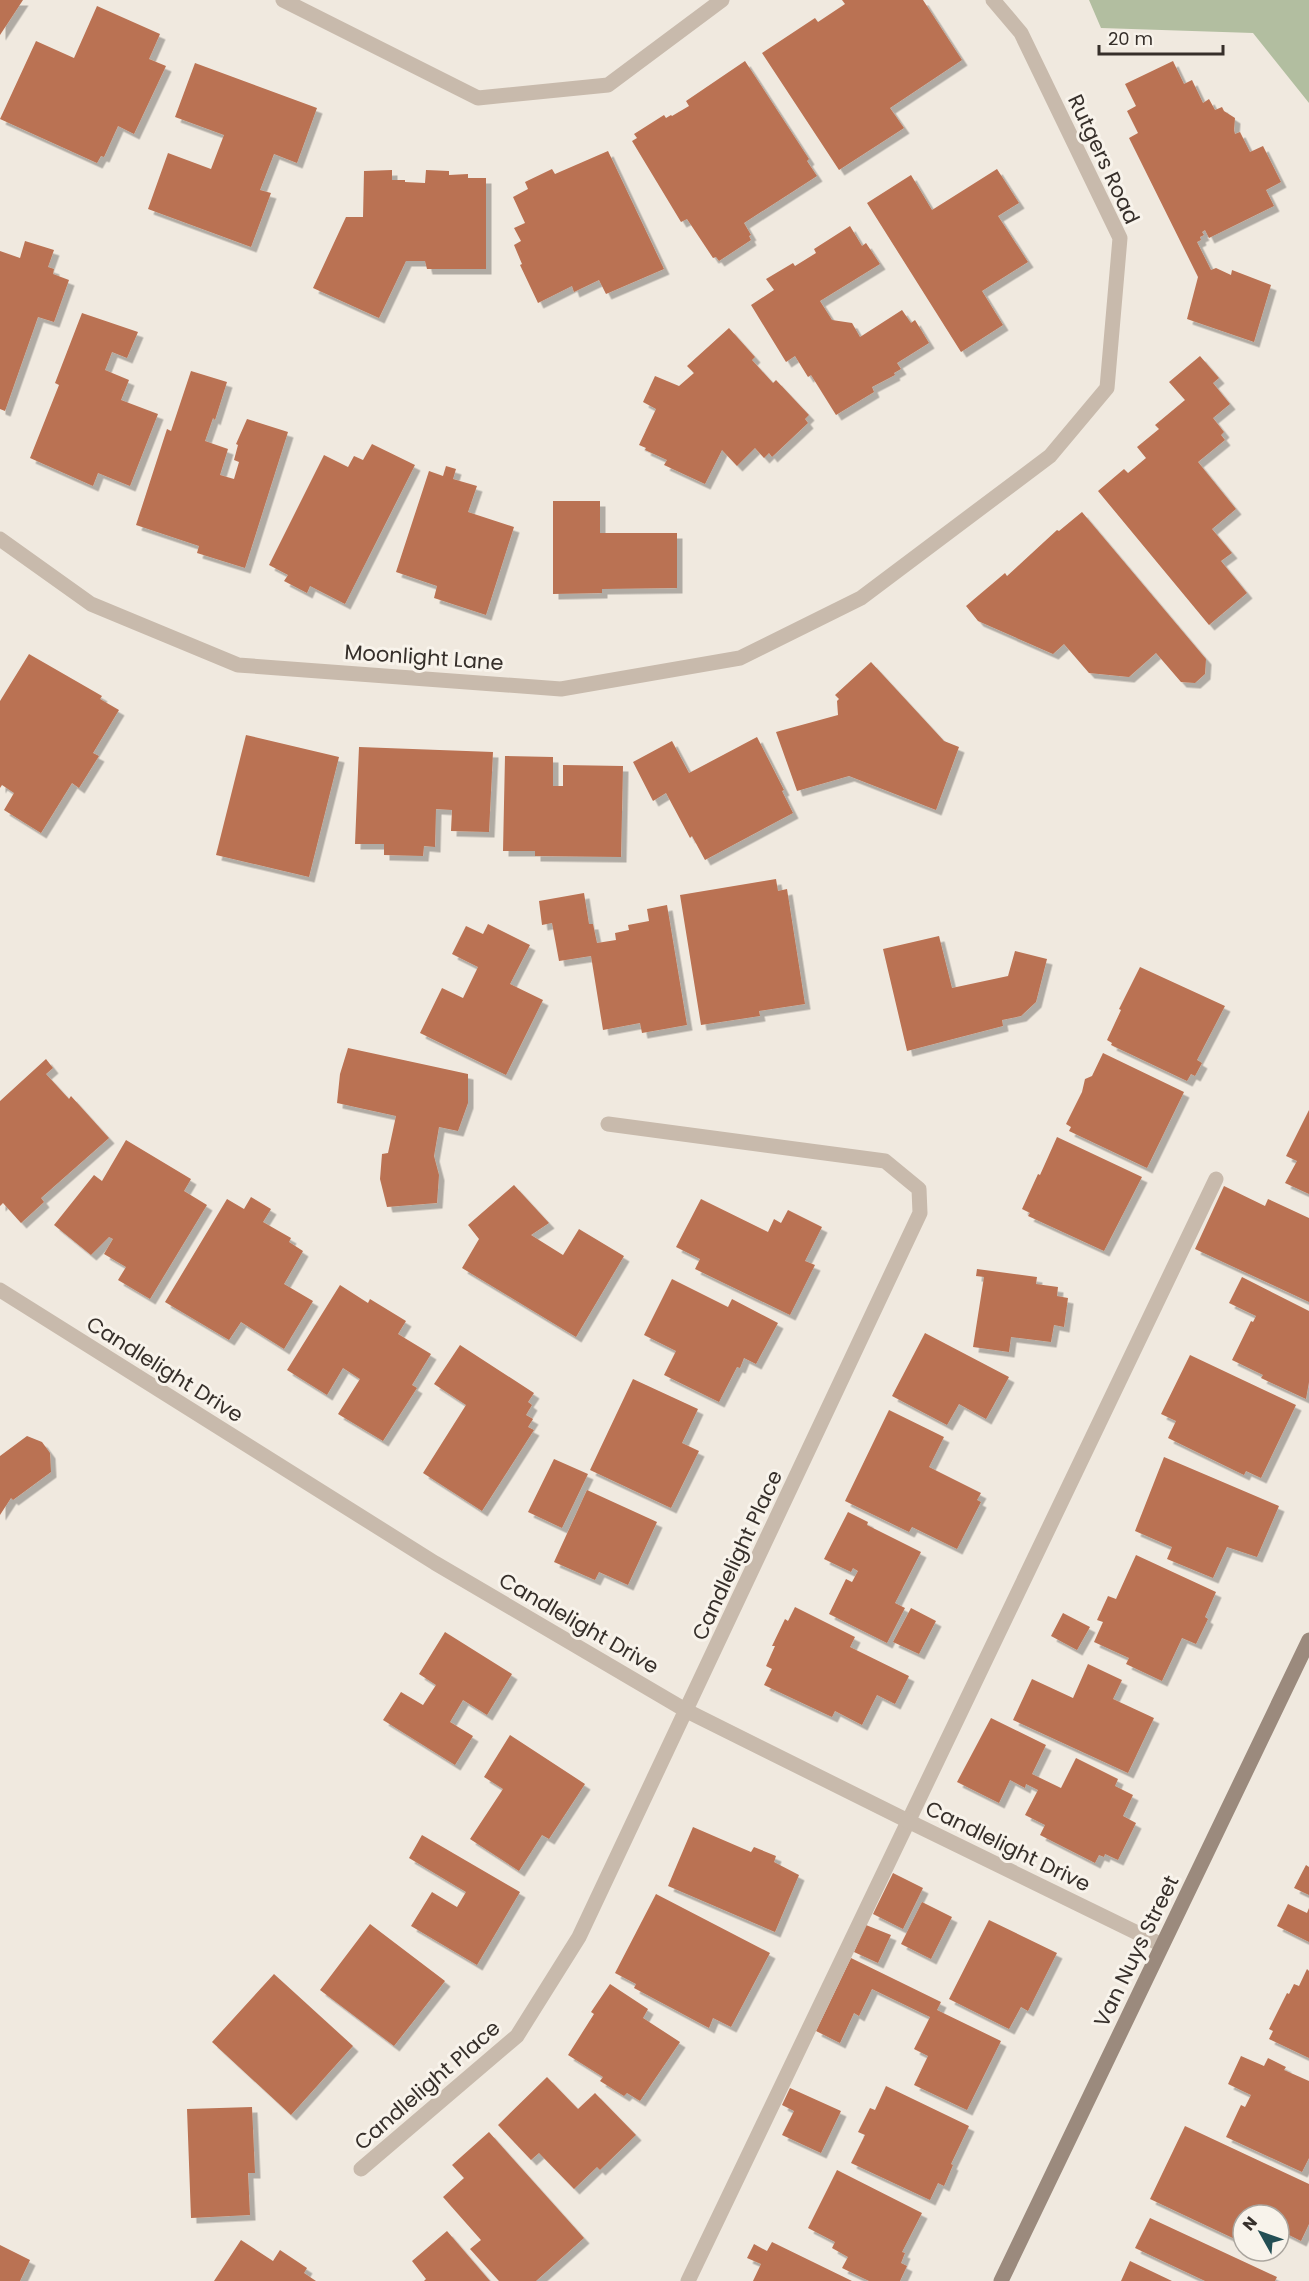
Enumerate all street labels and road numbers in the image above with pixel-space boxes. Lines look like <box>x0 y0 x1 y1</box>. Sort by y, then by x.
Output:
street label: Rutgers Road <box>1061 89 1147 229</box>
street label: Moonlight Lane <box>344 637 504 677</box>
street label: Candlelight Drive <box>81 1309 249 1429</box>
street label: Candlelight Place <box>685 1465 789 1645</box>
street label: Candlelight Drive <box>494 1565 664 1681</box>
street label: Candlelight Drive <box>921 1793 1095 1899</box>
street label: Van Nuys Street <box>1087 1870 1185 2032</box>
street label: Candlelight Place <box>348 2013 506 2157</box>

